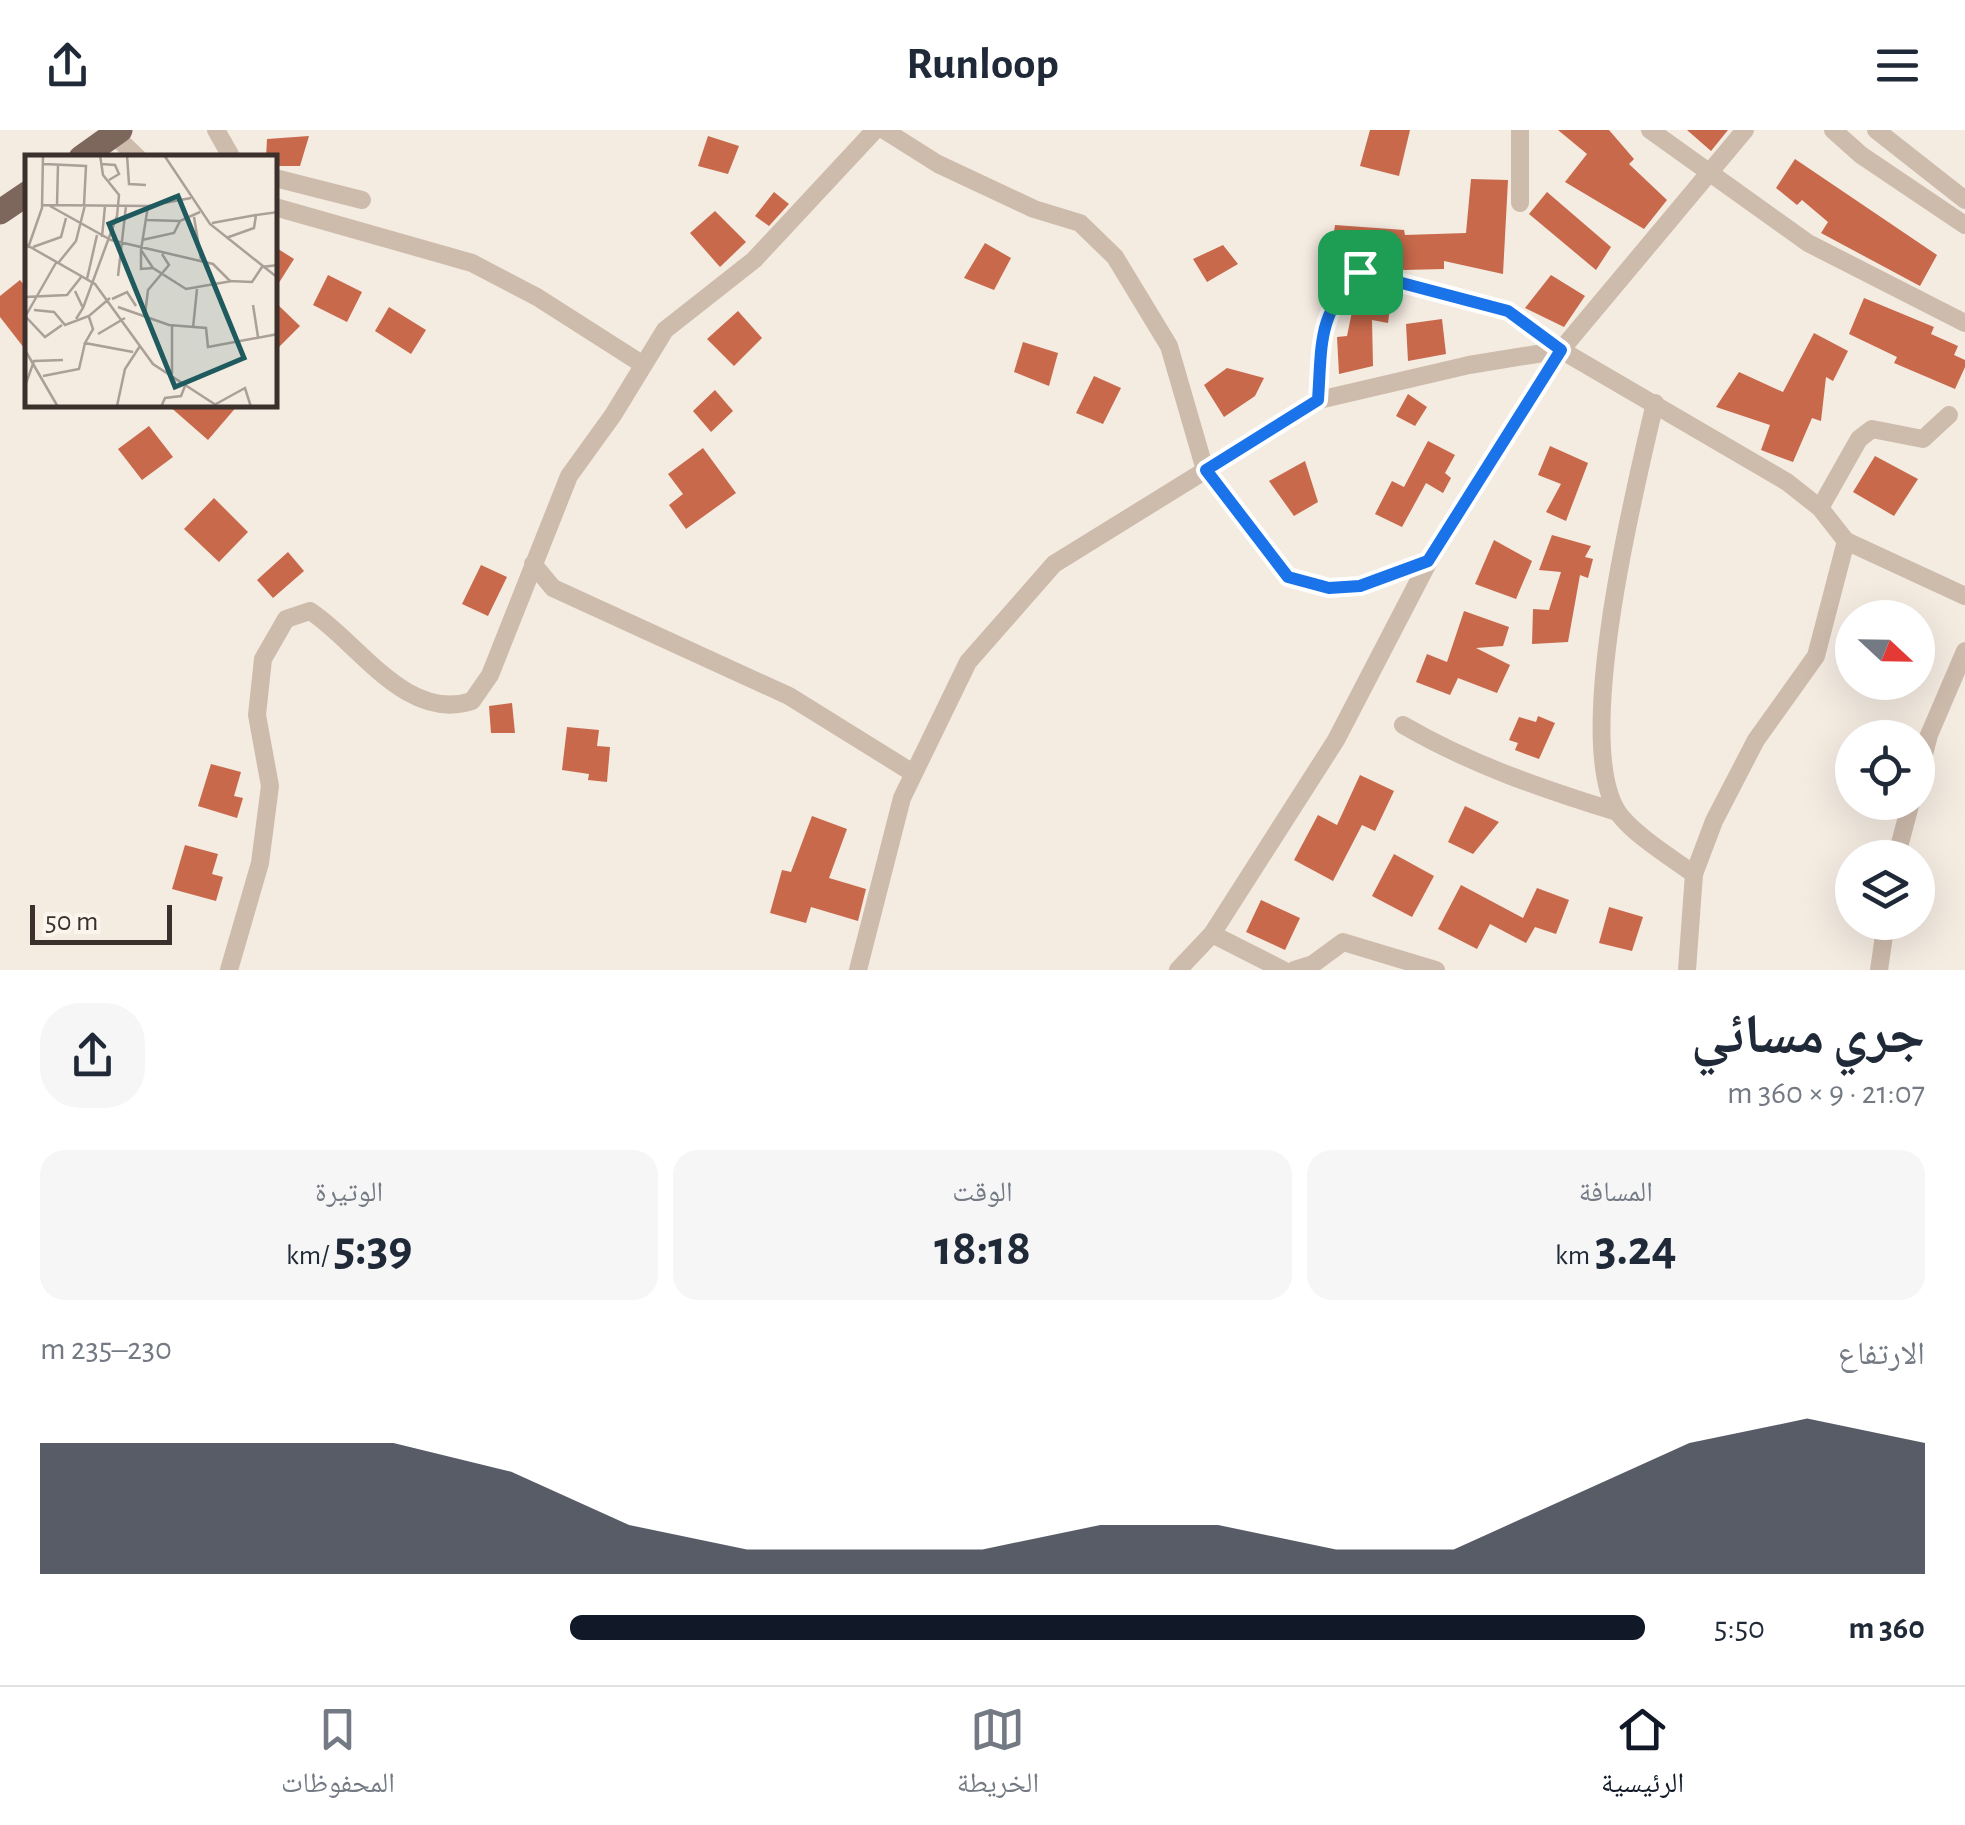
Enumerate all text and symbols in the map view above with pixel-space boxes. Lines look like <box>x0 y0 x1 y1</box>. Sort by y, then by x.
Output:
icon: share <box>40 38 95 93</box>
icon: menu <box>1870 38 1925 93</box>
text: Runloop <box>906 42 1059 87</box>
inset map <box>25 155 278 408</box>
pin <box>1318 230 1403 315</box>
icon: arrive <box>1333 245 1388 300</box>
north arrow <box>1835 600 1935 700</box>
map controls <box>1835 600 1935 940</box>
button: locate <box>1835 720 1935 820</box>
button: layers <box>1835 840 1935 940</box>
scale bar <box>30 900 172 944</box>
text: 50 m <box>45 908 99 936</box>
button: share <box>40 1003 145 1108</box>
text: جري مسائي <box>1691 1009 1925 1064</box>
text: 21:07 · 9 × 360 m <box>1727 1077 1925 1109</box>
text: الوتيرة <box>315 1179 383 1207</box>
text: الوقت <box>952 1179 1013 1207</box>
text: المسافة <box>1579 1179 1653 1207</box>
text: 5:39 <box>334 1224 412 1274</box>
text: 18:18 <box>934 1224 1031 1274</box>
text: 3.24 <box>1595 1224 1677 1274</box>
text: /km <box>286 1242 334 1270</box>
text: km <box>1555 1242 1595 1270</box>
text: 230–235 m <box>40 1333 172 1365</box>
text: الارتفاع <box>1838 1338 1925 1370</box>
text: 5:50 <box>1714 1612 1765 1644</box>
text: 360 m <box>1848 1612 1925 1644</box>
tab: المحفوظات <box>281 1702 395 1810</box>
tab: الخريطة <box>957 1702 1039 1810</box>
tab: الرئيسية <box>1601 1702 1684 1810</box>

